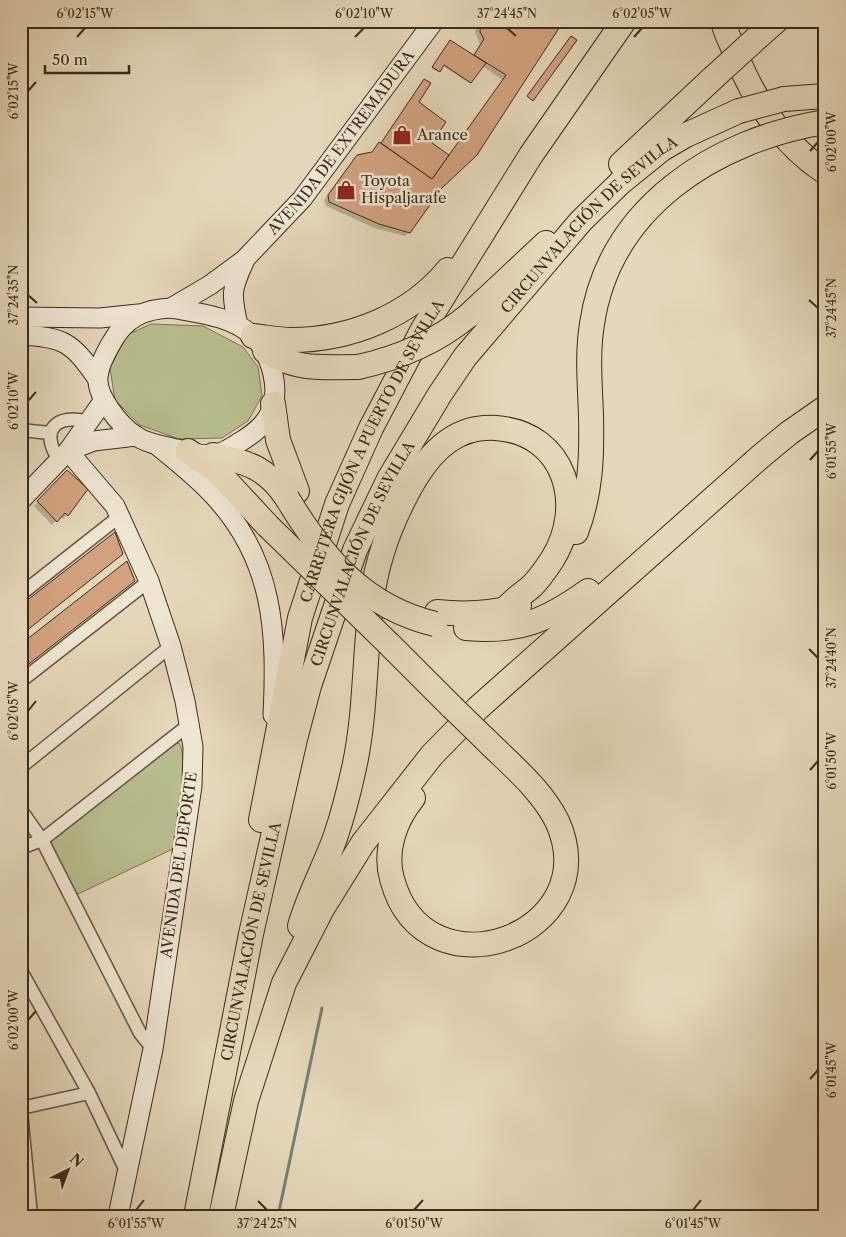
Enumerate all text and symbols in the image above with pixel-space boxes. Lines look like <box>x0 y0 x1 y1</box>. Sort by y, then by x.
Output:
text: 6°02'15"W <box>56 6 114 21</box>
text: 6°02'10"W <box>335 6 394 21</box>
text: 37°24'45"N <box>477 6 537 21</box>
text: 6°02'05"W <box>612 6 673 21</box>
scale bar <box>45 42 129 74</box>
street label: AVENIDA DE EXTREMADURA <box>262 46 418 239</box>
text: 50 m <box>52 50 88 69</box>
text: 6°02'15"W <box>6 62 21 120</box>
text: 6°02'00"W <box>824 111 839 172</box>
shop icon: Arance <box>391 124 413 146</box>
place label: Arance <box>416 125 468 144</box>
street label: CIRCUNVALACIÓN DE SEVILLA <box>496 132 682 317</box>
place label: Toyota Hispaljarafe <box>361 171 446 207</box>
shop icon: Toyota Hispaljarafe <box>335 179 357 201</box>
text: 37°24'35"N <box>6 265 21 325</box>
text: 37°24'45"N <box>824 278 839 338</box>
street label: CARRETERA GIJÓN A PUERTO DE SEVILLA <box>296 295 448 605</box>
text: 6°02'10"W <box>6 371 21 430</box>
text: 6°01'55"W <box>824 422 839 479</box>
street label: CIRCUNVALACIÓN DE SEVILLA <box>306 437 419 669</box>
text: 37°24'40"N <box>824 627 839 689</box>
text: 6°02'05"W <box>6 680 21 741</box>
text: 6°01'50"W <box>824 731 839 790</box>
street label: AVENIDA DEL DEPORTE <box>156 771 201 960</box>
street label: CIRCUNVALACIÓN DE SEVILLA <box>216 819 285 1062</box>
text: 6°02'00"W <box>6 989 21 1050</box>
text: 6°01'45"W <box>824 1041 839 1098</box>
north arrow <box>42 1144 92 1194</box>
text: N <box>66 1150 87 1171</box>
text: 6°01'55"W <box>108 1216 165 1231</box>
text: 37°24'25"N <box>237 1216 297 1231</box>
text: 6°01'50"W <box>385 1216 444 1231</box>
text: 6°01'45"W <box>665 1216 722 1231</box>

